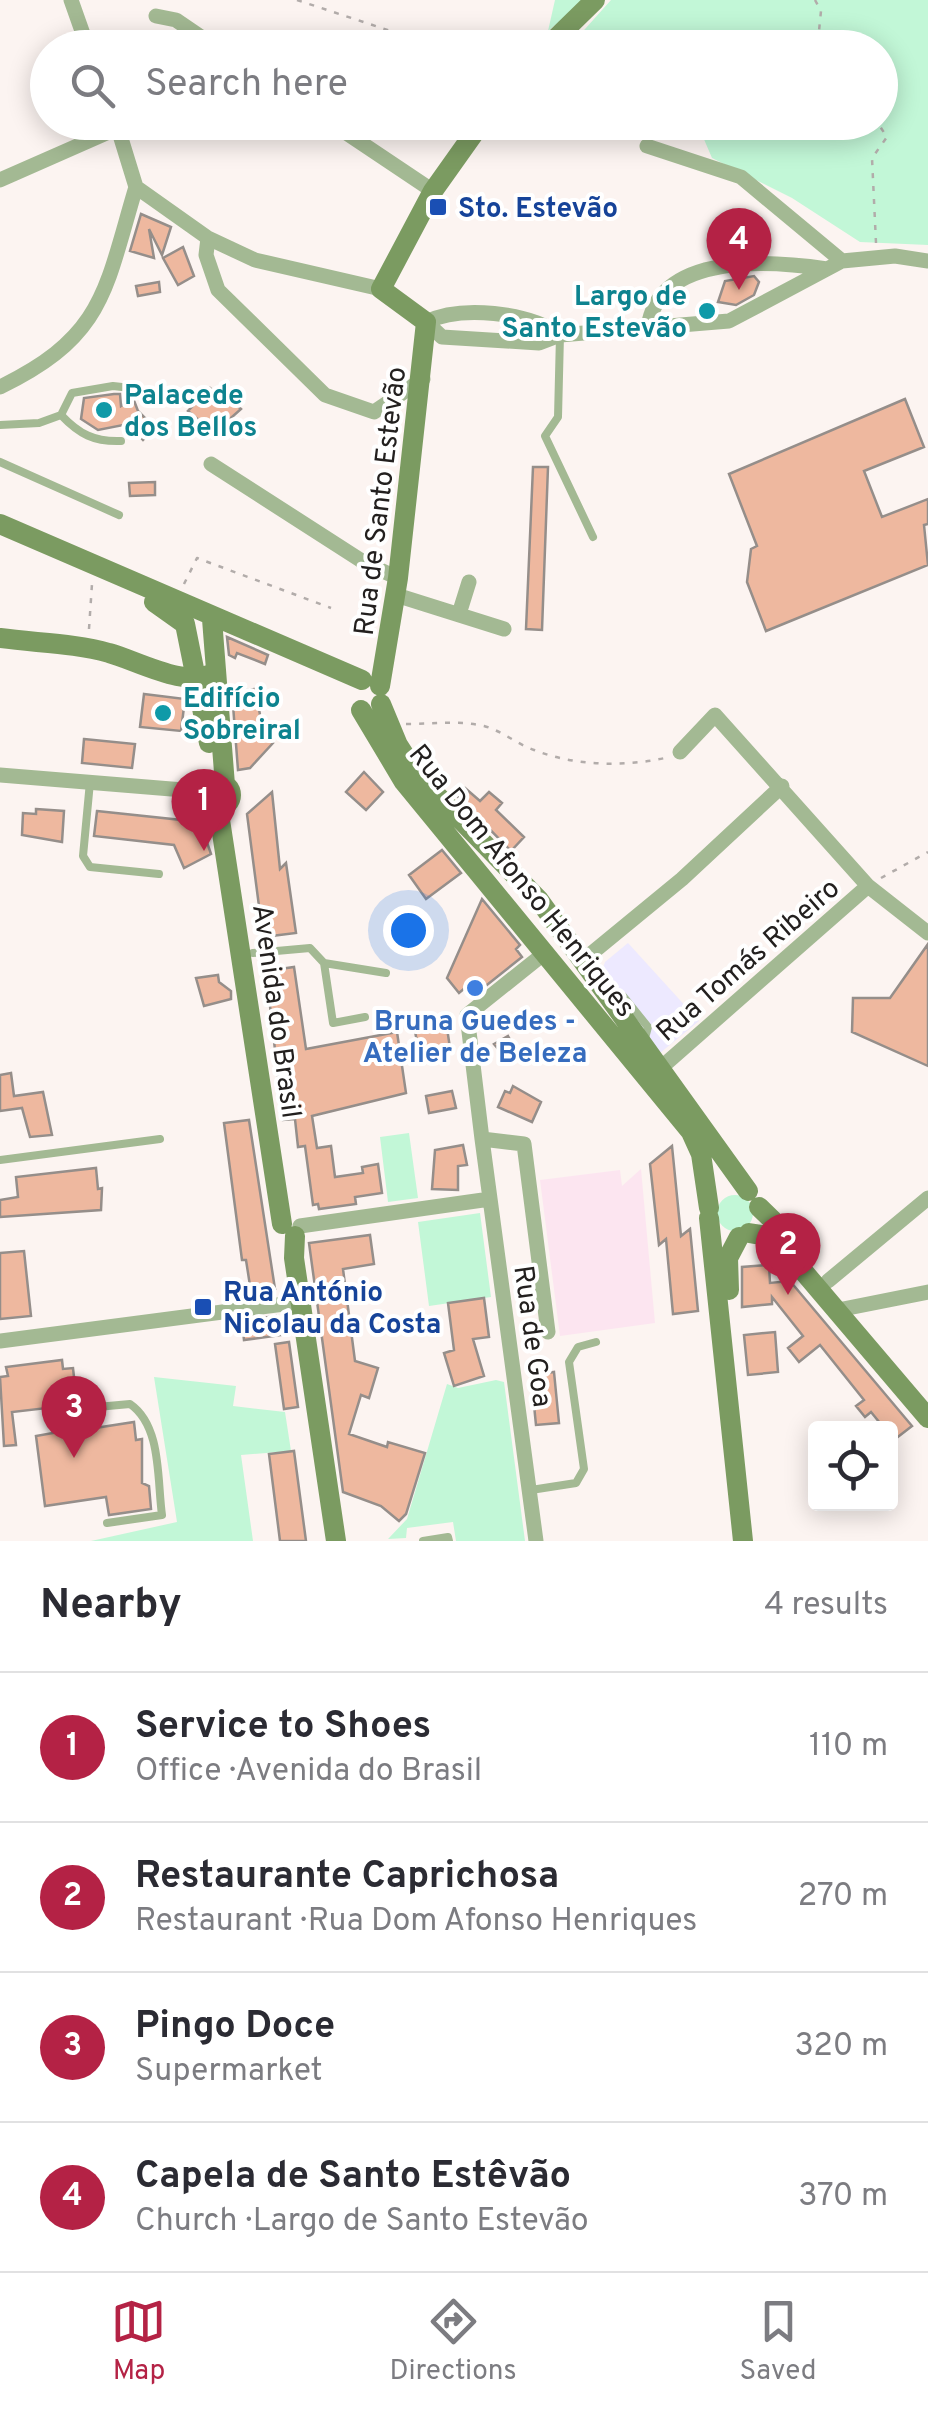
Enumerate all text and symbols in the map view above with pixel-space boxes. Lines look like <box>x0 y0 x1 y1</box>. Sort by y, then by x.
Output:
search box <box>30 30 898 140</box>
icon: search <box>65 58 120 113</box>
text: Search here <box>145 61 348 110</box>
place label: Sto. Estevão <box>458 192 618 228</box>
marker: Sto. Estevão <box>427 196 449 218</box>
pin: 4 <box>706 208 772 290</box>
place label: Largo de Santo Estevão <box>501 280 687 348</box>
marker: Largo de Santo Estevão <box>696 300 718 322</box>
street label: Rua de Santo Estevão <box>348 365 416 638</box>
place label: Palacede dos Bellos <box>124 379 257 447</box>
marker: Palacede dos Bellos <box>93 399 115 421</box>
place label: Edifício Sobreiral <box>183 682 301 750</box>
marker: Edifício Sobreiral <box>152 702 174 724</box>
street label: Rua Dom Afonso Henriques <box>399 738 642 1026</box>
pin: 1 <box>172 768 236 851</box>
street label: Rua Tomás Ribeiro <box>650 872 848 1051</box>
street label: Avenida do Brasil <box>242 902 308 1121</box>
your location <box>383 905 434 956</box>
marker: Bruna Guedes - Atelier de Beleza <box>464 977 486 999</box>
place label: Bruna Guedes - Atelier de Beleza <box>363 1005 587 1073</box>
pin: 2 <box>756 1212 820 1295</box>
street label: Rua de Goa <box>503 1263 559 1410</box>
place label: Rua António Nicolau da Costa <box>223 1276 441 1344</box>
marker: Rua António Nicolau da Costa <box>192 1296 214 1318</box>
pin: 3 <box>42 1376 106 1458</box>
map controls <box>808 1421 898 1511</box>
button: locate <box>808 1421 898 1511</box>
text: Nearby <box>40 1580 182 1633</box>
text: 4 results <box>764 1586 888 1626</box>
text: Service to Shoes <box>135 1703 431 1752</box>
text: 1 <box>66 1727 79 1767</box>
text: 110 m <box>809 1727 888 1767</box>
text: Office · Avenida do Brasil <box>135 1752 482 1792</box>
text: Restaurante Caprichosa <box>135 1853 559 1902</box>
text: 2 <box>63 1877 82 1917</box>
text: 270 m <box>798 1877 888 1917</box>
text: Restaurant · Rua Dom Afonso Henriques <box>135 1902 697 1942</box>
text: Pingo Doce <box>135 2003 335 2052</box>
text: 3 <box>63 2027 82 2067</box>
text: 320 m <box>795 2027 888 2067</box>
text: Supermarket <box>135 2052 323 2092</box>
text: Capela de Santo Estêvão <box>135 2153 571 2202</box>
text: 4 <box>62 2177 83 2217</box>
text: 370 m <box>798 2177 888 2217</box>
text: Church · Largo de Santo Estevão <box>135 2202 589 2242</box>
tab: Map <box>111 2294 166 2390</box>
tab: Directions <box>389 2294 517 2390</box>
tab: Saved <box>740 2294 817 2390</box>

